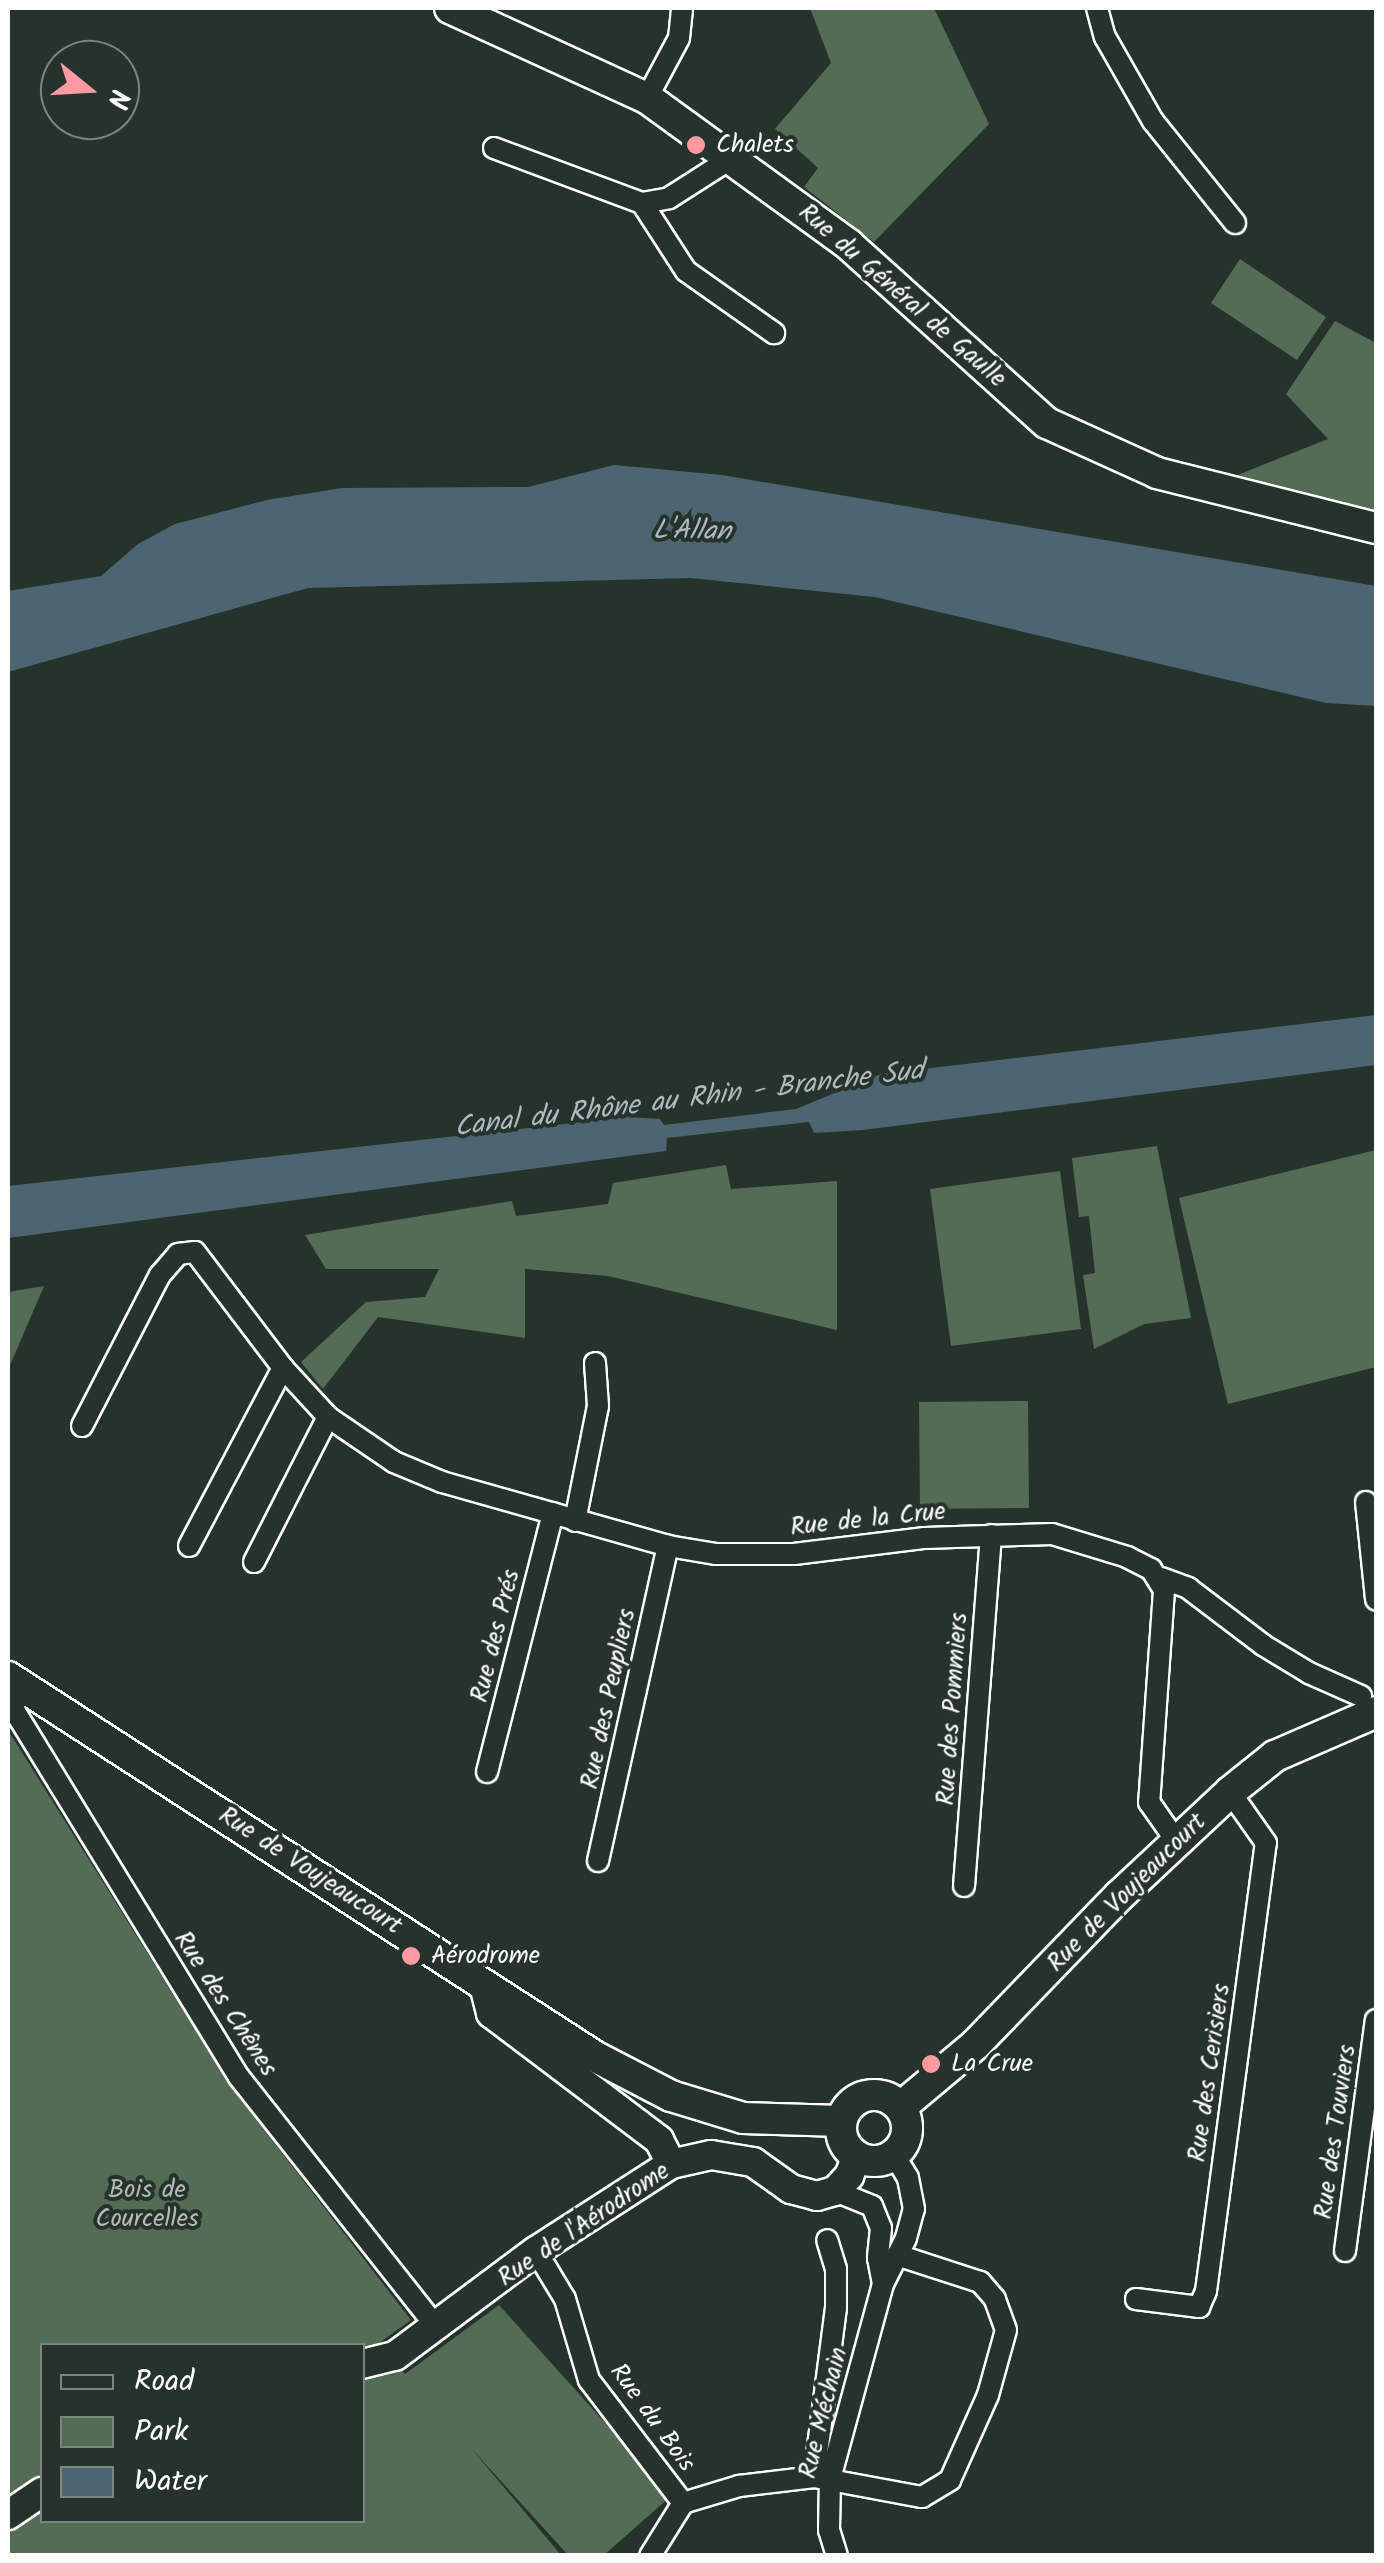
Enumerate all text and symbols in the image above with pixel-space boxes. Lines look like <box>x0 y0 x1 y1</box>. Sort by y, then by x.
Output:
north arrow <box>40 40 140 140</box>
text: N <box>93 83 141 114</box>
place label: Chalets <box>716 130 794 160</box>
marker: Chalets <box>685 134 707 156</box>
street label: Rue du Général de Gaulle <box>792 198 1012 394</box>
water label: L'Allan <box>653 515 731 549</box>
water label: Canal du Rhône au Rhin - Branche Sud <box>453 1055 925 1145</box>
street label: Rue de la Crue <box>789 1497 947 1543</box>
street label: Rue des Prés <box>465 1567 527 1705</box>
street label: Rue des Peupliers <box>575 1606 643 1792</box>
street label: Rue des Pommiers <box>931 1612 975 1806</box>
street label: Rue de Voujeaucourt <box>213 1801 407 1941</box>
street label: Rue de Voujeaucourt <box>1041 1807 1213 1979</box>
street label: Rue des Chênes <box>167 1926 283 2082</box>
place label: Aérodrome <box>431 1941 540 1971</box>
marker: Aérodrome <box>400 1945 422 1967</box>
street label: Rue des Cerisiers <box>1183 1982 1237 2164</box>
street label: Rue des Touviers <box>1309 2043 1363 2221</box>
place label: La Crue <box>951 2049 1033 2079</box>
marker: La Crue <box>920 2053 942 2075</box>
street label: Rue de l'Aérodrome <box>493 2157 675 2293</box>
park label: Bois de Courcelles <box>95 2176 199 2235</box>
legend <box>40 2343 365 2523</box>
street label: Rue Méchain <box>793 2344 855 2482</box>
text: Road <box>134 2358 194 2406</box>
street label: Rue du Bois <box>603 2358 701 2478</box>
text: Park <box>134 2408 188 2456</box>
text: Water <box>134 2458 207 2506</box>

